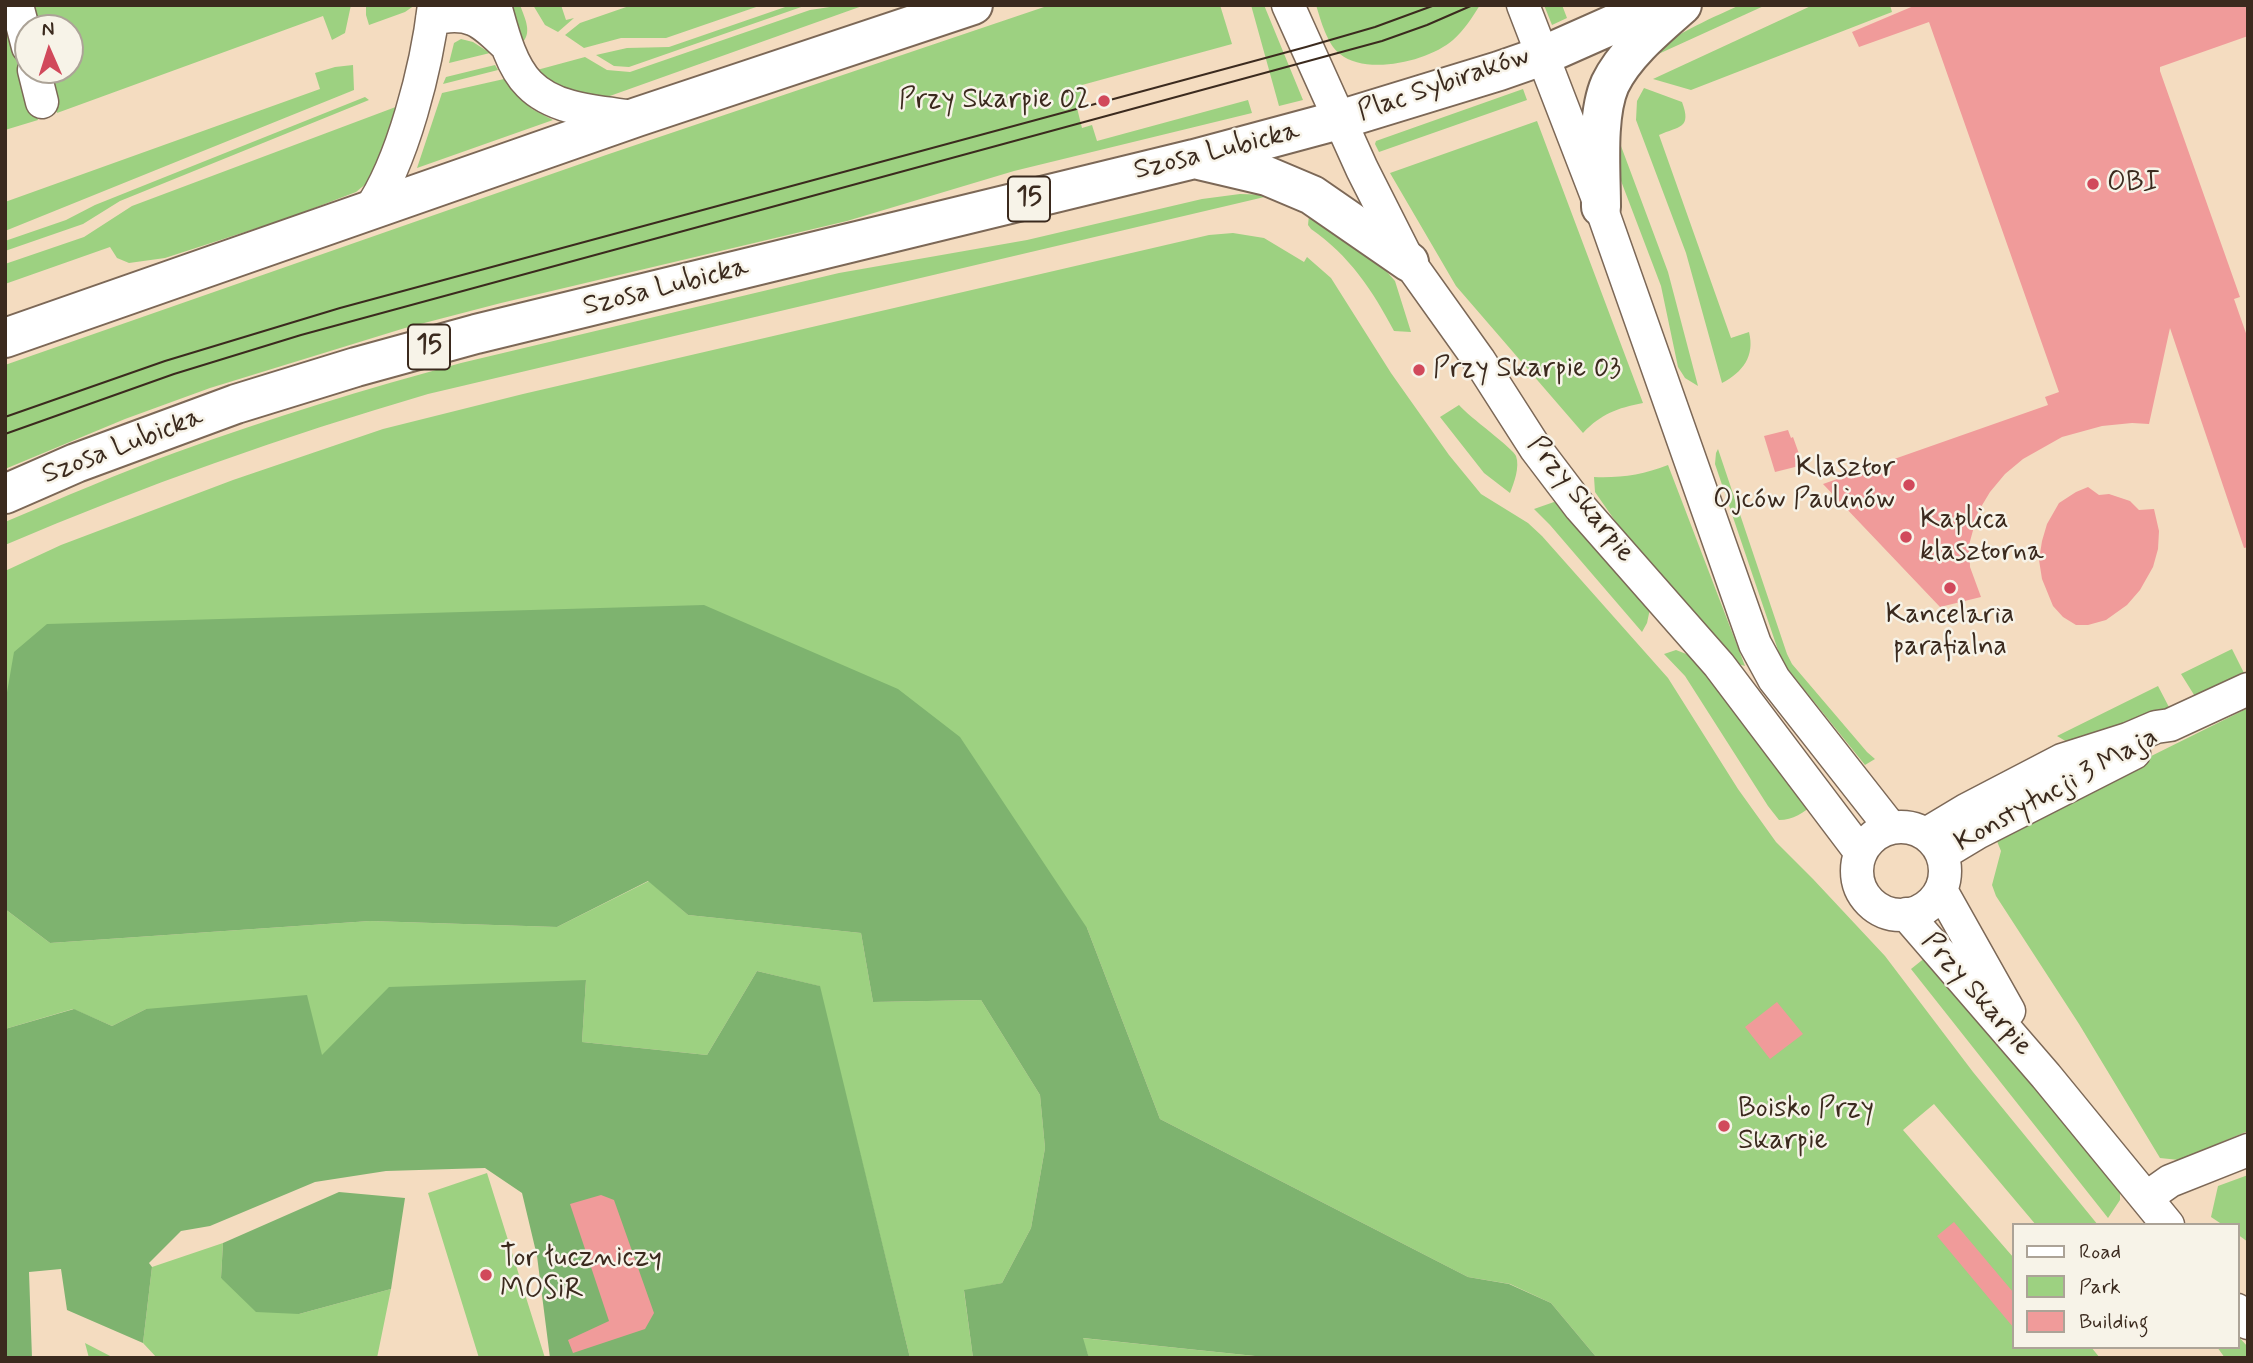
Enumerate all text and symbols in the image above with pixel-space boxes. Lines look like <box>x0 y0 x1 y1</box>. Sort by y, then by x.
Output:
north arrow <box>14 14 84 84</box>
text: N <box>41 17 55 42</box>
street label: Plac Sybiraków <box>1354 40 1534 130</box>
place label: Przy Skarpie 02 <box>899 84 1090 118</box>
marker: Przy Skarpie 02 <box>1096 93 1112 109</box>
street label: Szosa Lubicka <box>1131 115 1303 189</box>
place label: OBI <box>2107 167 2160 201</box>
road number: 15 <box>1008 176 1050 222</box>
marker: OBI <box>2085 176 2101 192</box>
street label: Szosa Lubicka <box>580 251 752 325</box>
road number: 15 <box>408 324 450 370</box>
place label: Przy Skarpie 03 <box>1433 353 1621 387</box>
marker: Przy Skarpie 03 <box>1411 362 1427 378</box>
street label: Szosa Lubicka <box>38 401 208 493</box>
street label: Przy Skarpie <box>1519 430 1641 570</box>
place label: Klasztor Ojców Paulinów <box>1713 452 1895 518</box>
marker: Klasztor Ojców Paulinów <box>1901 477 1917 493</box>
place label: Kaplica klasztorna <box>1920 504 2044 570</box>
marker: Kaplica klasztorna <box>1898 529 1914 545</box>
marker: Kancelaria parafialna <box>1942 580 1958 596</box>
place label: Kancelaria parafialna <box>1886 599 2014 665</box>
street label: Konstytucji 3 Maja <box>1950 721 2164 861</box>
street label: Przy Skarpie <box>1913 926 2039 1064</box>
place label: Boisko Przy Skarpie <box>1738 1093 1874 1159</box>
marker: Boisko Przy Skarpie <box>1716 1118 1732 1134</box>
legend <box>2011 1223 2239 1349</box>
text: Road <box>2079 1238 2121 1266</box>
place label: Tor łuczniczy MOSiR <box>500 1242 662 1308</box>
marker: Tor łuczniczy MOSiR <box>478 1267 494 1283</box>
text: Park <box>2079 1273 2121 1301</box>
text: Building <box>2079 1308 2149 1336</box>

